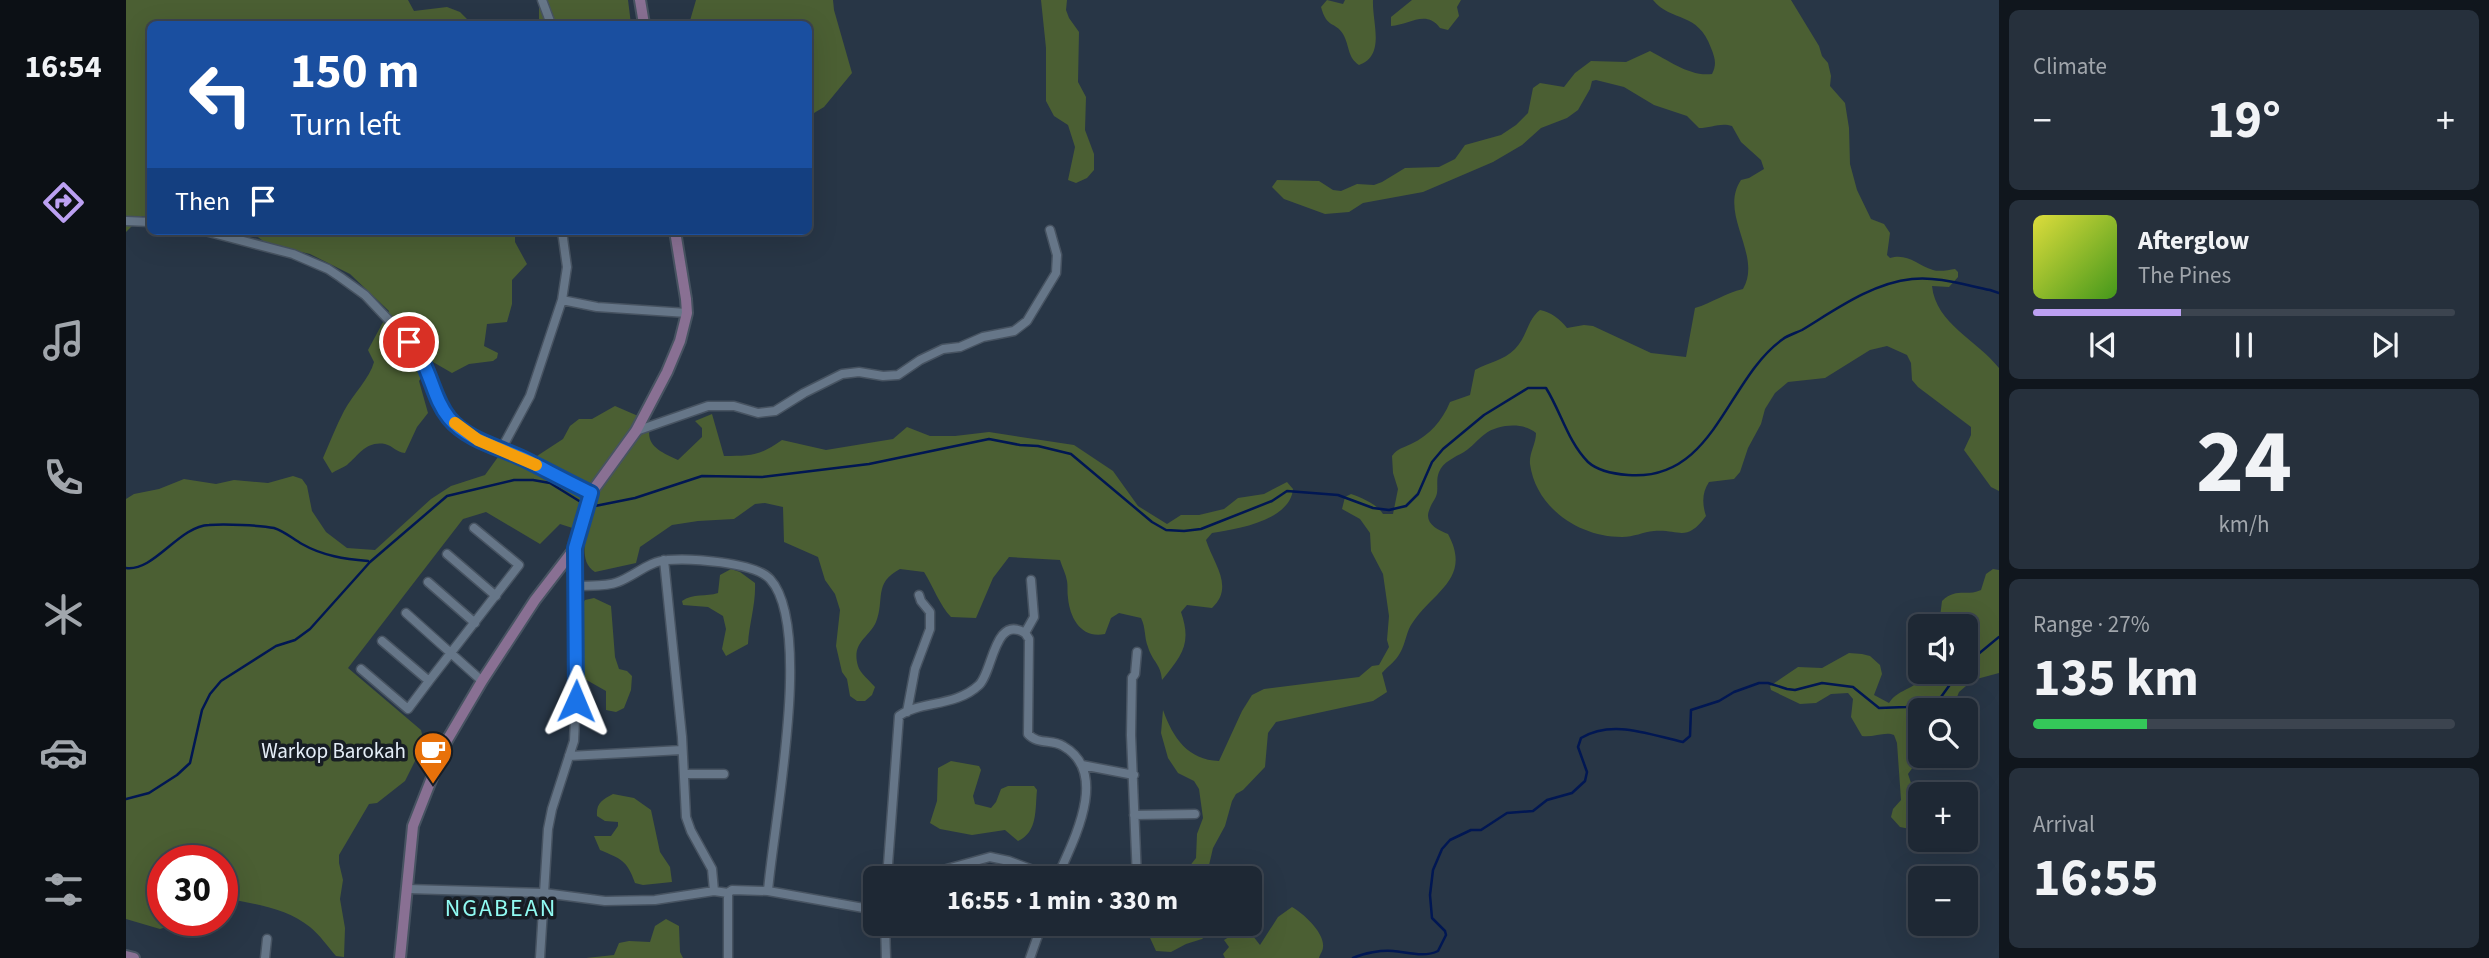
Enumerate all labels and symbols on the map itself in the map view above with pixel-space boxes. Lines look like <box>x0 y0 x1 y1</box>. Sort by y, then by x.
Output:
pin <box>379 312 439 372</box>
position arrow <box>539 664 613 738</box>
cafe icon: Warkop Barokah <box>412 730 454 785</box>
place label: Warkop Barokah <box>261 736 406 766</box>
speed limit sign: 30 <box>147 845 238 936</box>
district label: NGABEAN <box>445 891 557 926</box>

